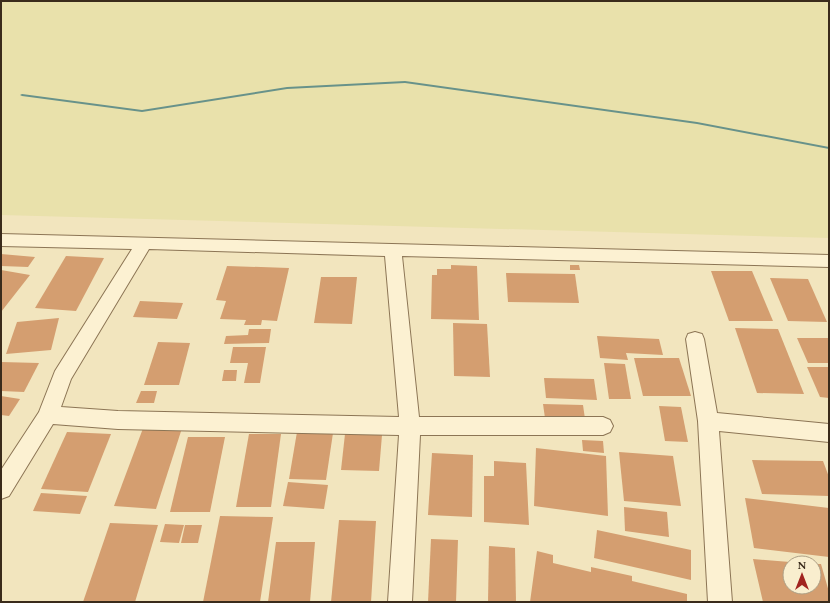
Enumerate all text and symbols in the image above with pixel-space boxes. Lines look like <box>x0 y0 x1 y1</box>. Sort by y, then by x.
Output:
north arrow <box>782 555 822 595</box>
text: N <box>798 557 807 574</box>

